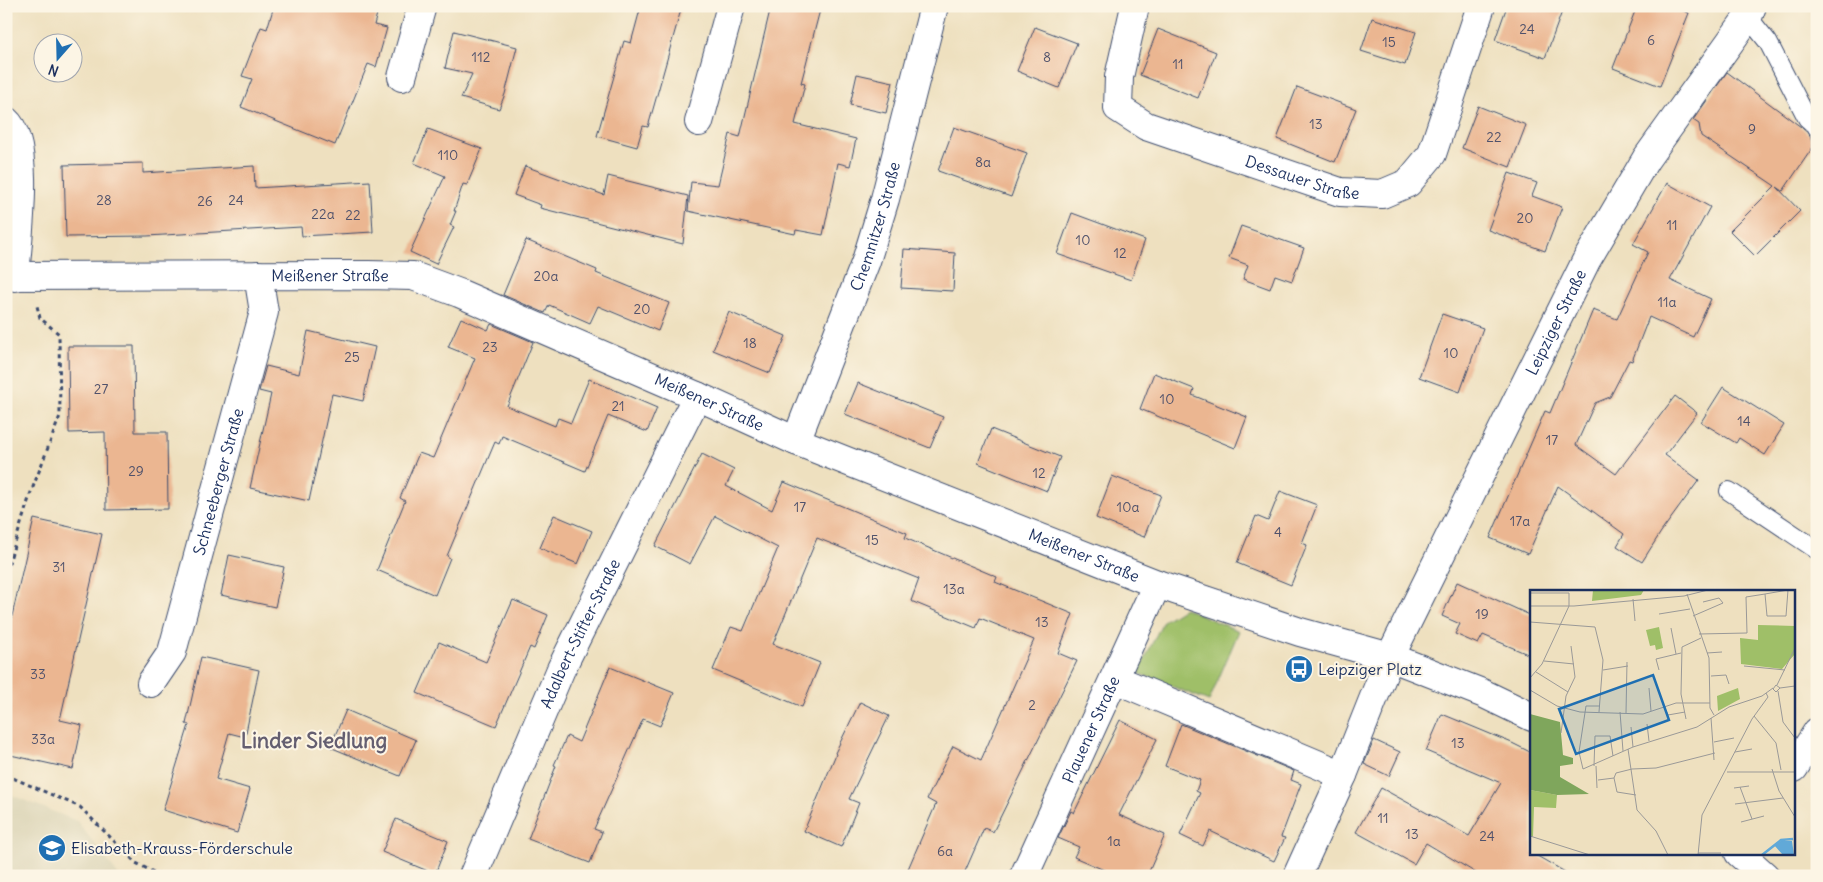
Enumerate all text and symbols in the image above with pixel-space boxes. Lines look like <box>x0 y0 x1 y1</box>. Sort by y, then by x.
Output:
house number: 24 <box>1519 20 1535 38</box>
house number: 6 <box>1647 31 1655 49</box>
north arrow <box>32 32 82 82</box>
house number: 15 <box>1382 33 1396 51</box>
house number: 112 <box>472 48 491 66</box>
house number: 8 <box>1043 48 1051 66</box>
house number: 11 <box>1172 55 1184 73</box>
text: N <box>46 60 61 80</box>
house number: 13 <box>1309 115 1323 133</box>
house number: 9 <box>1748 120 1756 138</box>
house number: 22 <box>1486 128 1502 146</box>
house number: 110 <box>438 146 458 164</box>
street label: Dessauer Straße <box>1243 151 1360 203</box>
house number: 8a <box>975 153 991 171</box>
street label: Chemnitzer Straße <box>845 160 904 294</box>
house number: 28 <box>96 191 112 209</box>
house number: 24 <box>228 191 244 209</box>
house number: 26 <box>197 192 213 210</box>
house number: 22a <box>311 205 335 223</box>
house number: 22 <box>345 206 361 224</box>
house number: 20 <box>1517 209 1533 227</box>
house number: 11 <box>1666 216 1678 234</box>
house number: 10 <box>1076 231 1090 249</box>
house number: 12 <box>1113 244 1127 262</box>
street label: Meißener Straße <box>271 265 389 285</box>
street label: Leipziger Straße <box>1521 266 1590 378</box>
house number: 20a <box>534 267 558 285</box>
house number: 11a <box>1657 293 1677 311</box>
house number: 20 <box>634 300 650 318</box>
house number: 18 <box>743 334 757 352</box>
house number: 23 <box>482 338 498 356</box>
house number: 10 <box>1444 344 1458 362</box>
house number: 25 <box>344 348 360 366</box>
street label: Meißener Straße <box>652 369 767 435</box>
house number: 27 <box>94 380 108 398</box>
house number: 10 <box>1160 390 1174 408</box>
house number: 21 <box>611 397 625 415</box>
street label: Schneeberger Straße <box>189 406 248 557</box>
house number: 14 <box>1737 412 1751 430</box>
house number: 17 <box>1546 431 1558 449</box>
house number: 29 <box>128 462 144 480</box>
house number: 12 <box>1032 464 1046 482</box>
house number: 17 <box>794 498 806 516</box>
house number: 10a <box>1117 498 1139 516</box>
house number: 17a <box>1510 512 1530 530</box>
house number: 4 <box>1274 523 1282 541</box>
street label: Meißener Straße <box>1026 524 1142 586</box>
house number: 15 <box>865 531 879 549</box>
street label: Adalbert-Stifter-Straße <box>535 556 624 711</box>
house number: 31 <box>52 558 66 576</box>
house number: 13a <box>943 580 965 598</box>
inset map <box>1530 590 1796 854</box>
house number: 19 <box>1475 605 1489 623</box>
house number: 13 <box>1035 613 1049 631</box>
bus stop icon: Leipziger Platz <box>1284 654 1314 684</box>
place label: Leipziger Platz <box>1318 659 1422 679</box>
house number: 33 <box>30 665 46 683</box>
street label: Plauener Straße <box>1058 673 1124 786</box>
house number: 2 <box>1028 696 1036 714</box>
district label: Linder Siedlung <box>241 727 387 754</box>
house number: 33a <box>31 730 55 748</box>
house number: 13 <box>1451 734 1465 752</box>
house number: 11 <box>1377 809 1389 827</box>
house number: 13 <box>1405 825 1419 843</box>
house number: 24 <box>1479 827 1495 845</box>
house number: 1a <box>1107 832 1121 850</box>
school or university icon: Elisabeth-Krauss-Förderschule <box>37 833 67 863</box>
place label: Elisabeth-Krauss-Förderschule <box>71 838 293 858</box>
house number: 6a <box>937 842 953 860</box>

